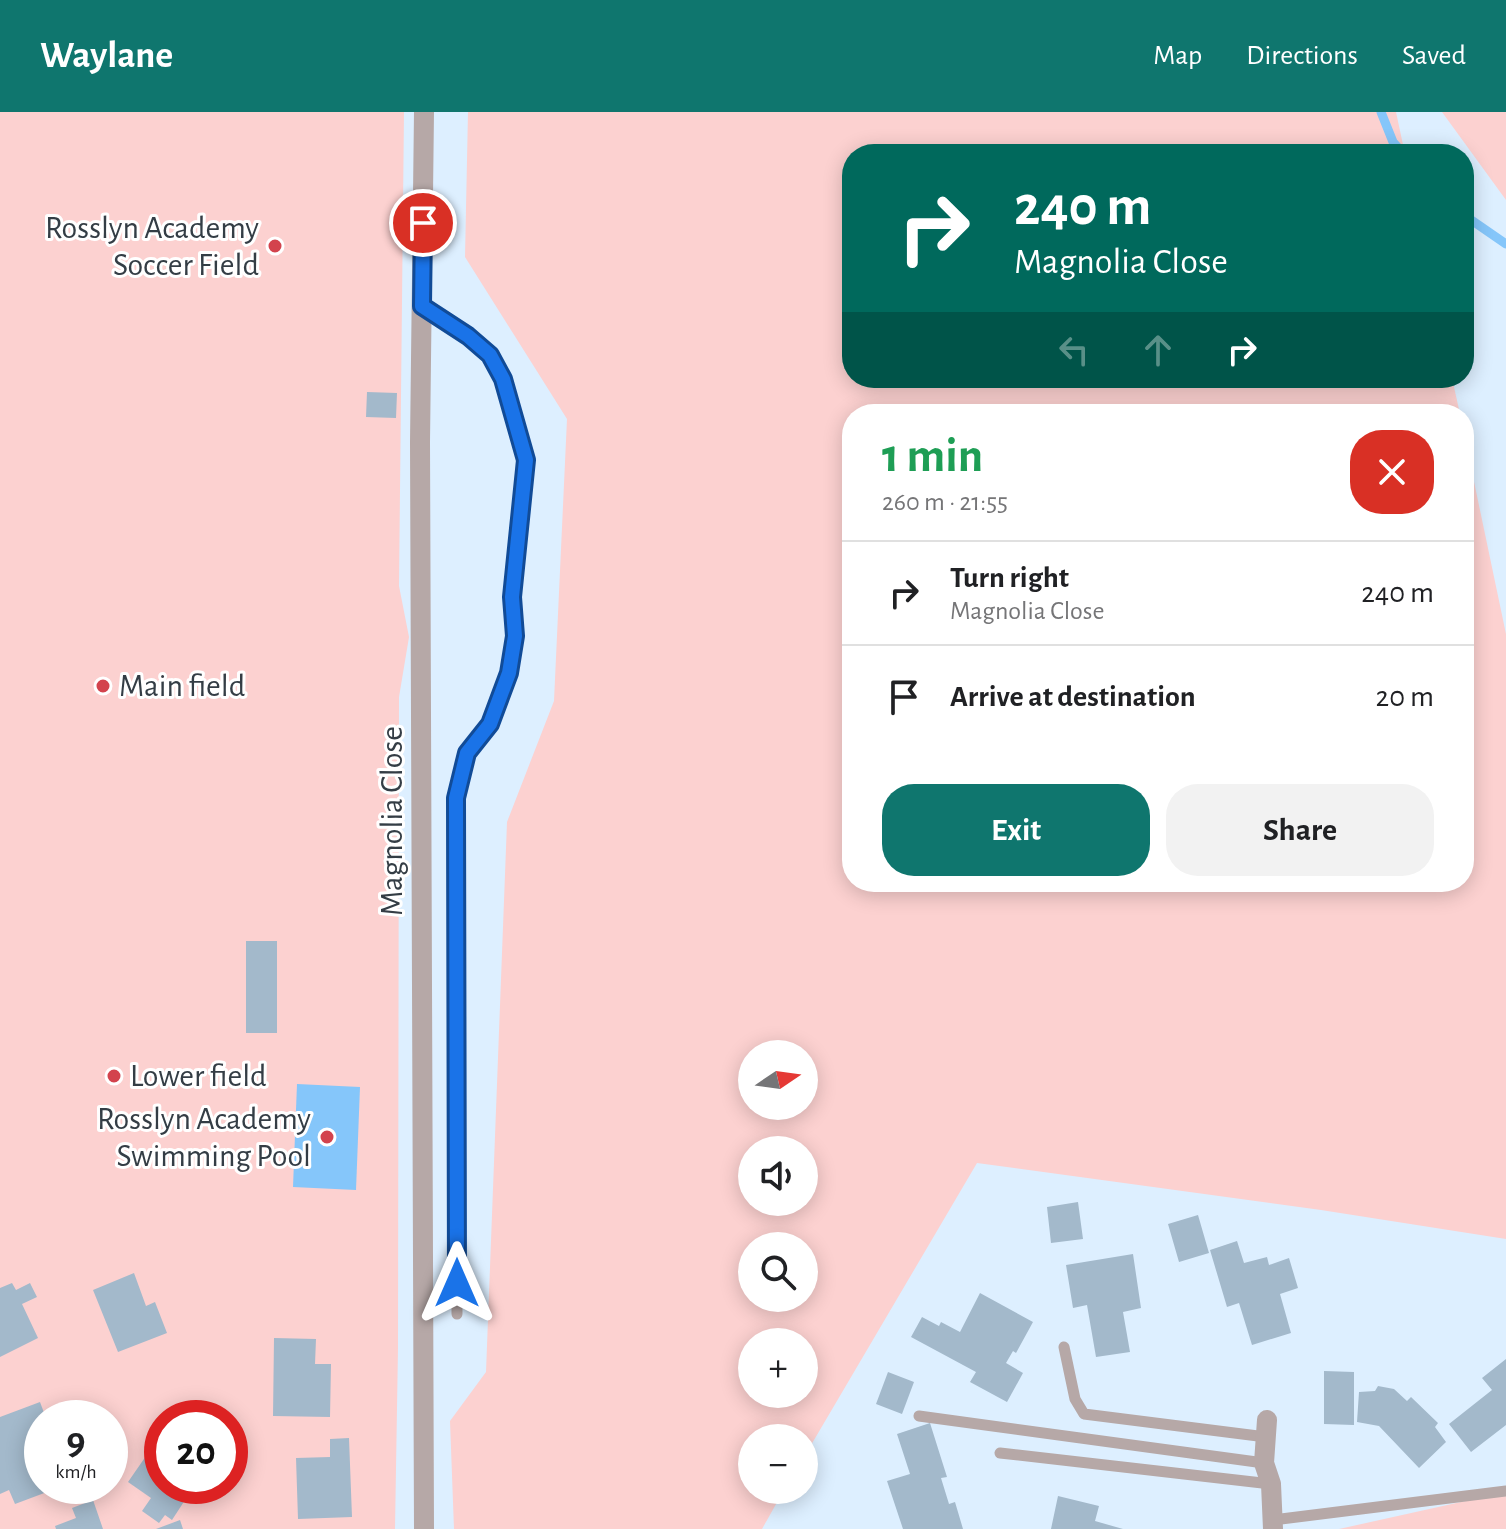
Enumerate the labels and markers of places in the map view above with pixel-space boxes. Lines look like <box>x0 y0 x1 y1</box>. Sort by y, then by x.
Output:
pin <box>389 189 457 257</box>
place label: Rosslyn Academy Soccer Field <box>45 212 259 281</box>
marker: Rosslyn Academy Soccer Field <box>266 237 284 255</box>
place label: Main field <box>119 670 245 702</box>
marker: Main field <box>94 677 112 695</box>
place label: Lower field <box>130 1060 267 1092</box>
marker: Lower field <box>105 1067 123 1085</box>
place label: Rosslyn Academy Swimming Pool <box>97 1103 311 1172</box>
marker: Rosslyn Academy Swimming Pool <box>318 1128 336 1146</box>

